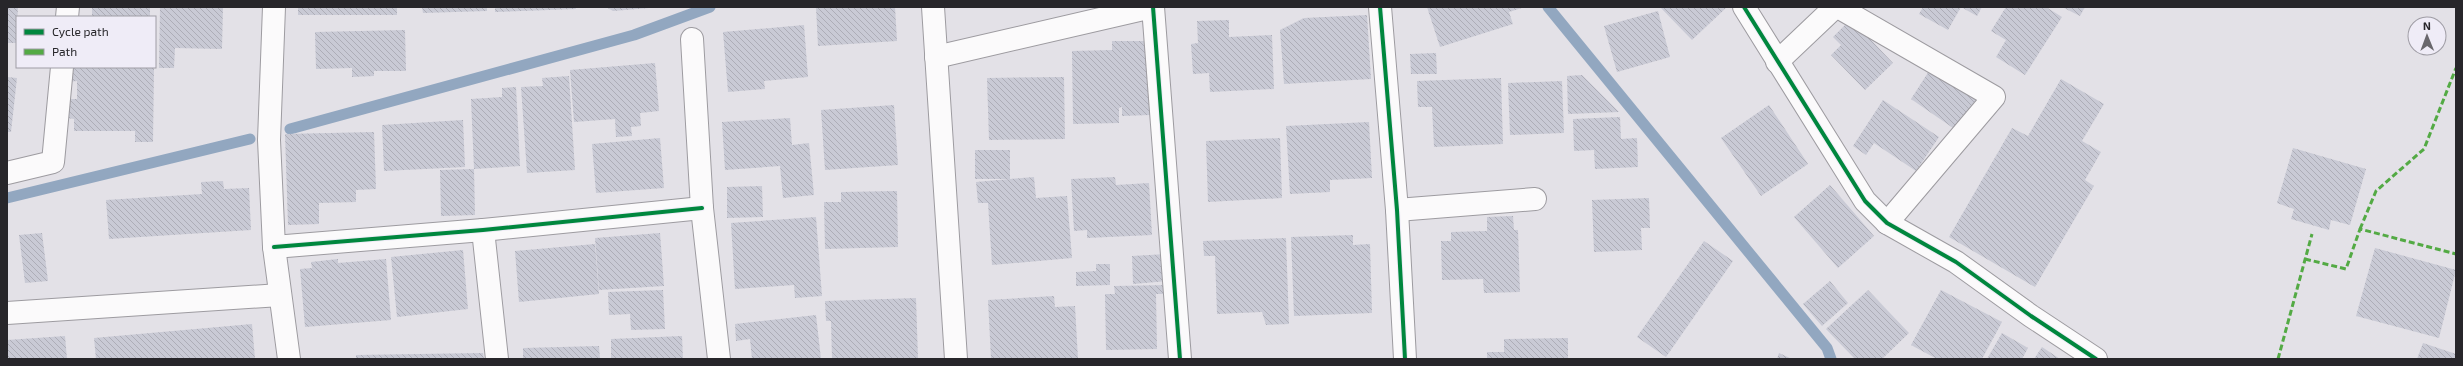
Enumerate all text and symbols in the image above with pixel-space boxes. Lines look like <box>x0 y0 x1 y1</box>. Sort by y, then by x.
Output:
legend <box>16 16 156 68</box>
north arrow <box>2407 16 2447 56</box>
text: N <box>2423 19 2431 32</box>
text: Cycle path <box>52 24 109 38</box>
text: Path <box>52 44 77 58</box>

